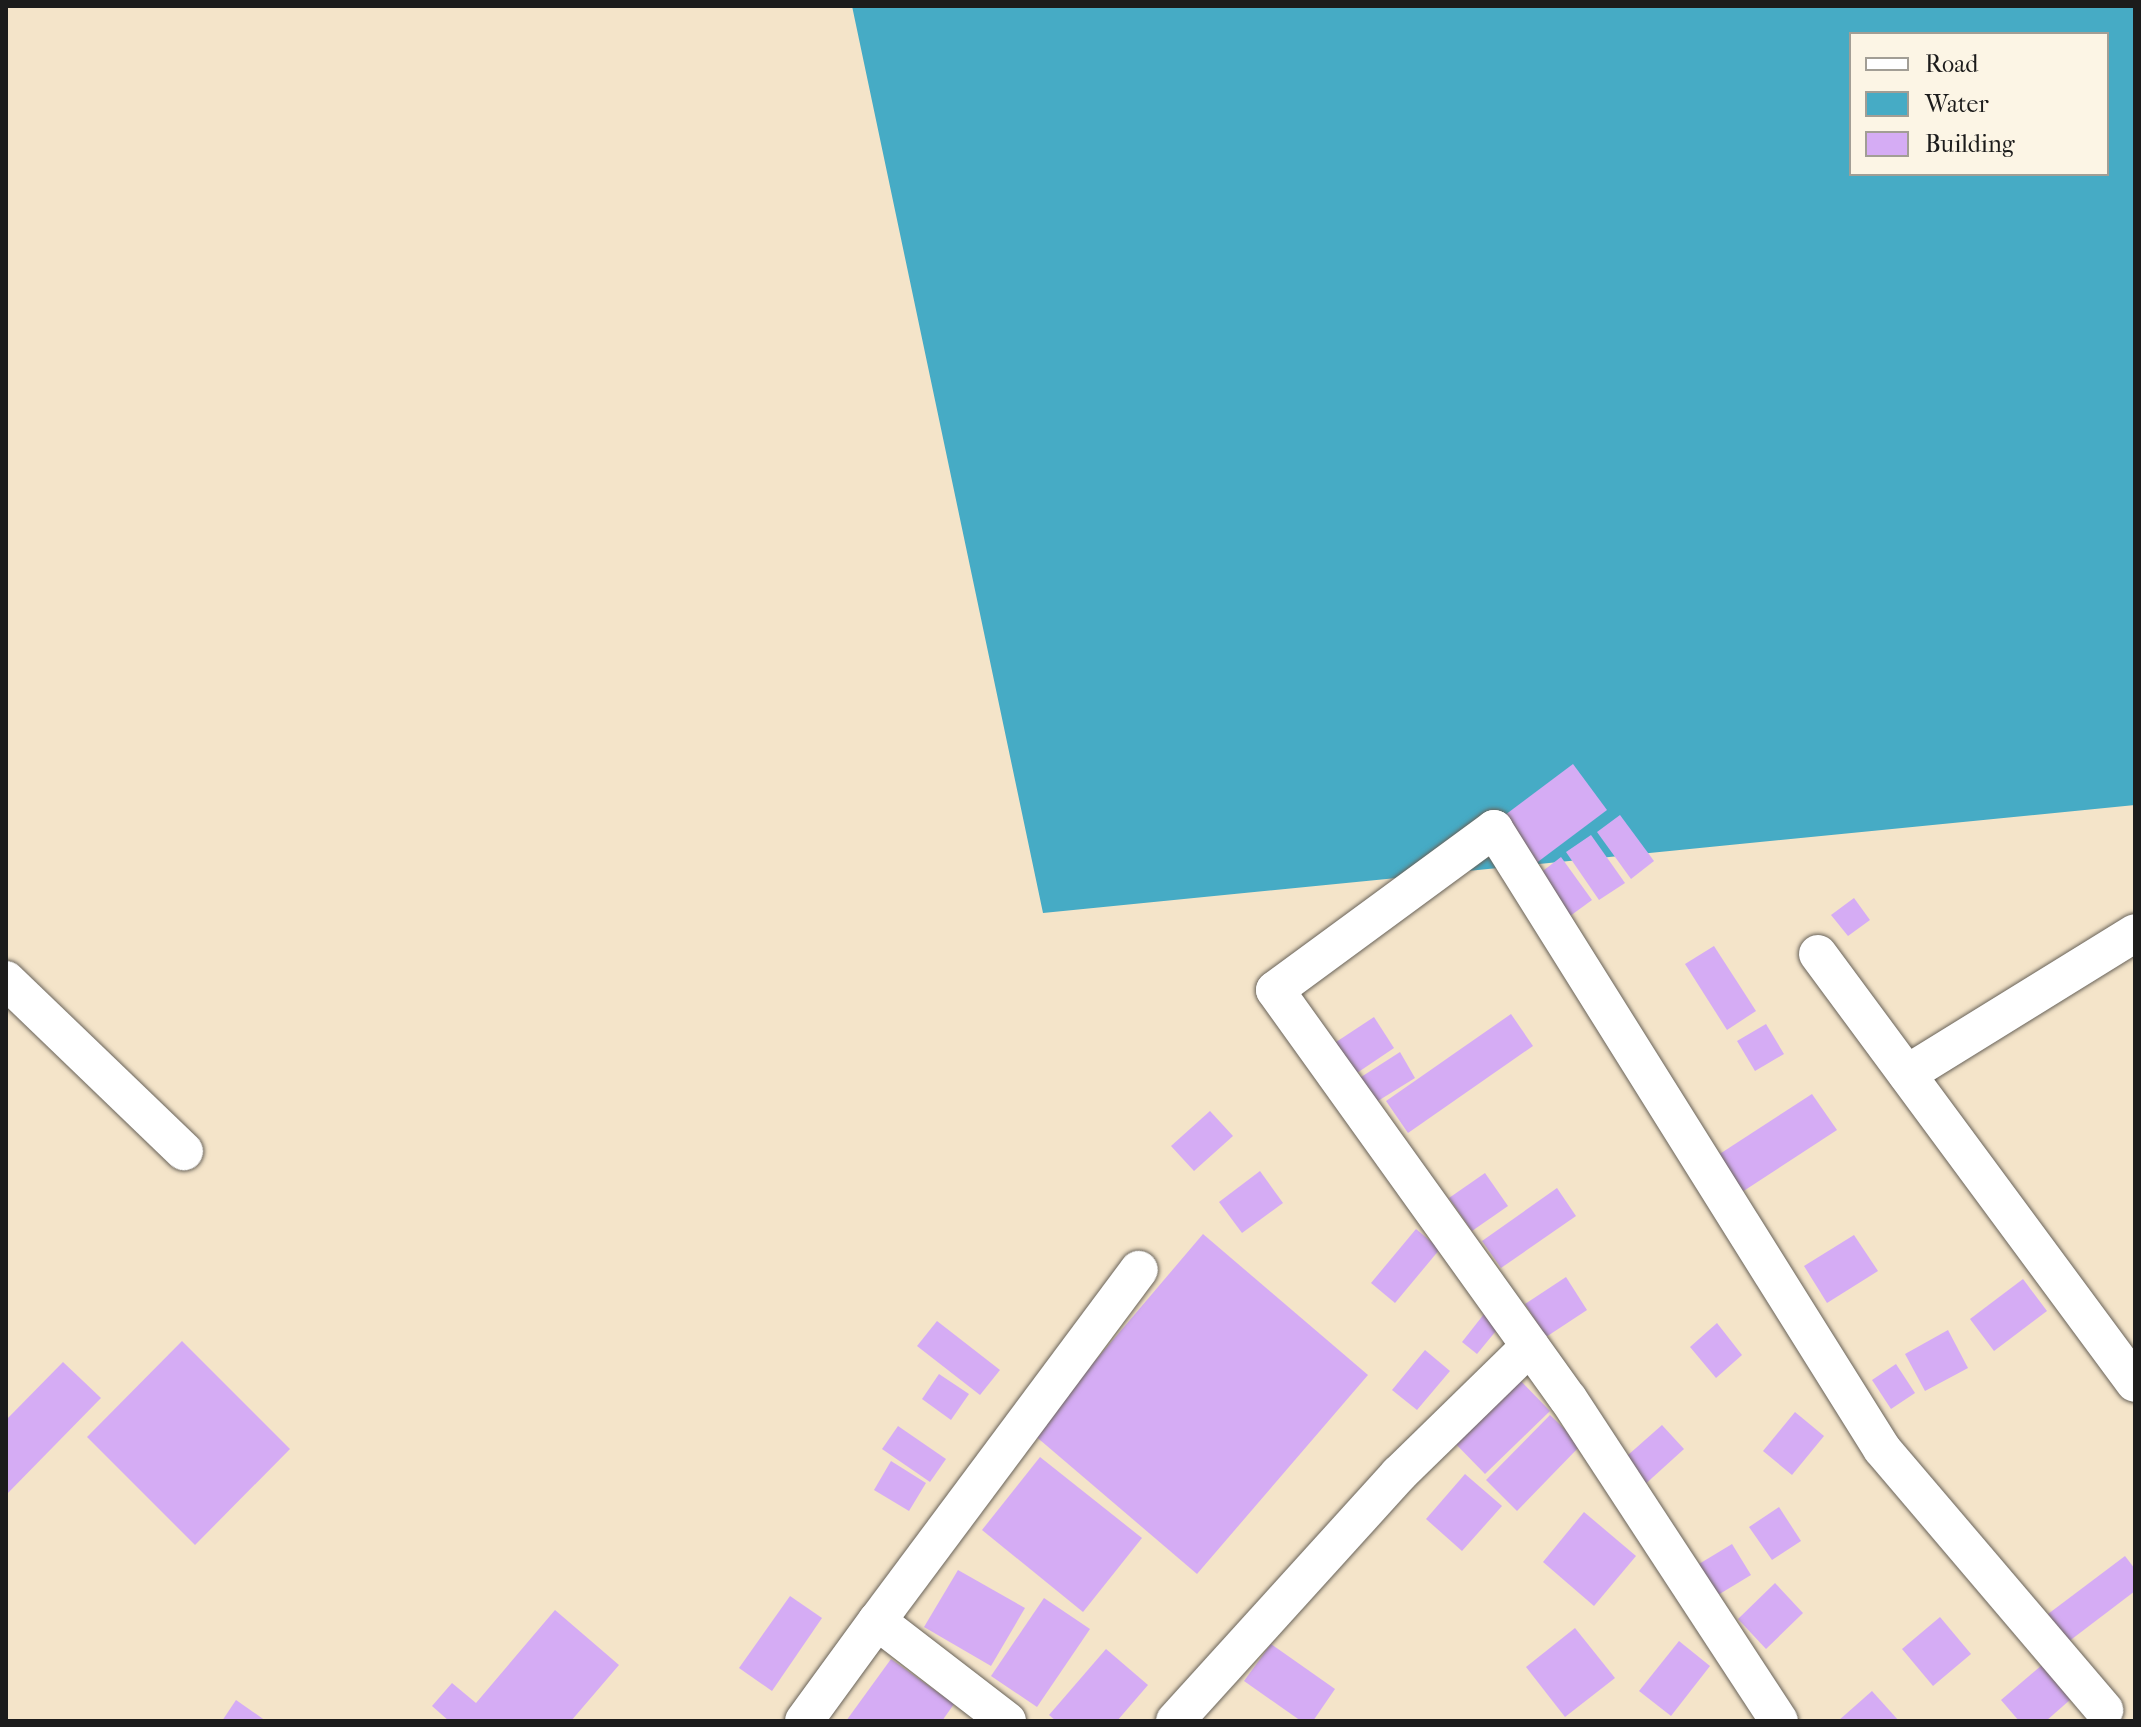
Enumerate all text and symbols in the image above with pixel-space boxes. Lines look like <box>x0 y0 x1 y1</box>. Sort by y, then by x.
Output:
legend <box>1849 32 2109 176</box>
text: Road <box>1925 50 1978 78</box>
text: Water <box>1925 90 1989 118</box>
text: Building <box>1925 130 2015 158</box>

